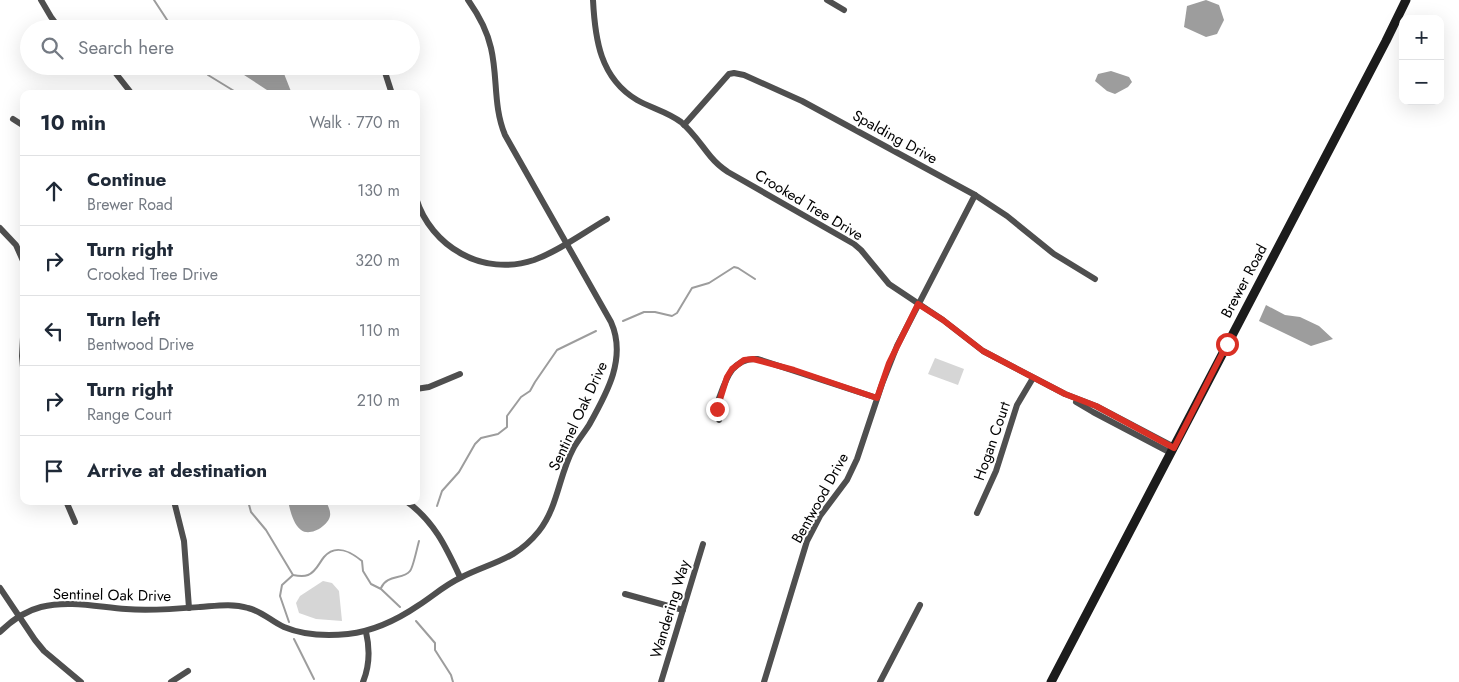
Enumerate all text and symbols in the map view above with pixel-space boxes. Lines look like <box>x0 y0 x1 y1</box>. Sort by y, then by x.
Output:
map controls <box>1399 15 1444 105</box>
button: + <box>1399 15 1444 60</box>
search box <box>20 20 420 75</box>
icon: search <box>38 34 66 62</box>
text: Search here <box>78 34 174 61</box>
button: − <box>1399 60 1444 105</box>
street label: Spalding Drive <box>848 105 942 170</box>
text: 10 min <box>40 108 106 138</box>
text: Walk · 770 m <box>309 111 400 134</box>
street label: Crooked Tree Drive <box>751 164 867 246</box>
text: Continue <box>87 166 166 193</box>
icon: ahead <box>40 177 68 205</box>
text: 130 m <box>357 179 400 202</box>
text: Brewer Road <box>87 193 173 216</box>
text: Turn right <box>87 236 173 263</box>
street label: Brewer Road <box>1215 240 1273 322</box>
icon: right <box>40 247 68 275</box>
text: 320 m <box>355 249 400 272</box>
text: Crooked Tree Drive <box>87 263 218 286</box>
text: Turn left <box>87 306 160 333</box>
icon: left <box>40 317 68 345</box>
text: 110 m <box>359 319 400 342</box>
text: Bentwood Drive <box>87 333 194 356</box>
route start <box>1216 333 1239 356</box>
street label: Sentinel Oak Drive <box>543 357 613 474</box>
text: Turn right <box>87 376 173 403</box>
icon: right <box>40 387 68 415</box>
text: 210 m <box>357 389 400 412</box>
route end <box>706 398 729 421</box>
street label: Hogan Court <box>968 398 1016 483</box>
text: Range Court <box>87 403 172 426</box>
street label: Bentwood Drive <box>786 449 854 547</box>
icon: arrive <box>40 457 68 485</box>
text: Arrive at destination <box>87 457 267 484</box>
street label: Wandering Way <box>645 557 696 661</box>
street label: Sentinel Oak Drive <box>53 583 172 607</box>

